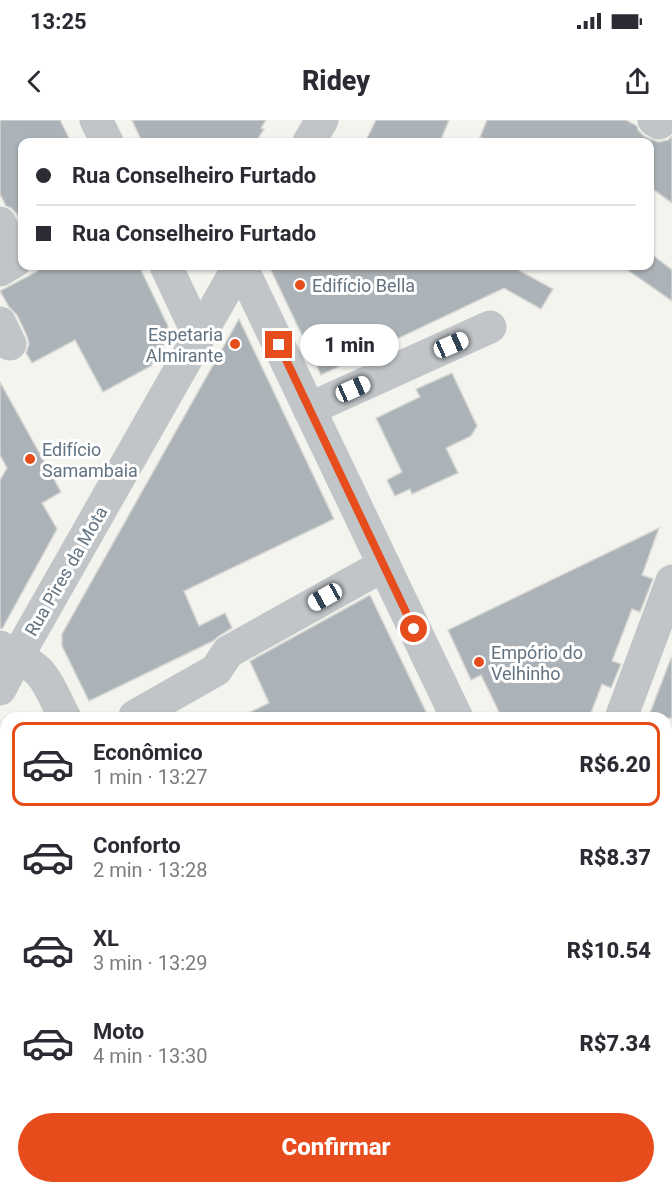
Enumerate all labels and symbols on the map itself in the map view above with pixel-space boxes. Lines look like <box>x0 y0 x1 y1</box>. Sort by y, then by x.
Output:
place label: Edifício Bella <box>312 275 415 296</box>
marker: Edifício Bella <box>293 278 307 292</box>
place label: Espetaria Almirante <box>146 324 223 366</box>
callout: 1 min <box>300 324 399 366</box>
car <box>431 329 471 361</box>
route end <box>265 331 292 358</box>
marker: Espetaria Almirante <box>228 337 242 351</box>
car <box>333 373 373 405</box>
place label: Edifício Samambaia <box>42 439 138 481</box>
marker: Edifício Samambaia <box>23 452 37 466</box>
street label: Rua Pires da Mota <box>20 502 112 640</box>
car <box>305 580 345 614</box>
route start <box>400 615 427 642</box>
place label: Empório do Velhinho <box>491 642 583 684</box>
marker: Empório do Velhinho <box>472 655 486 669</box>

